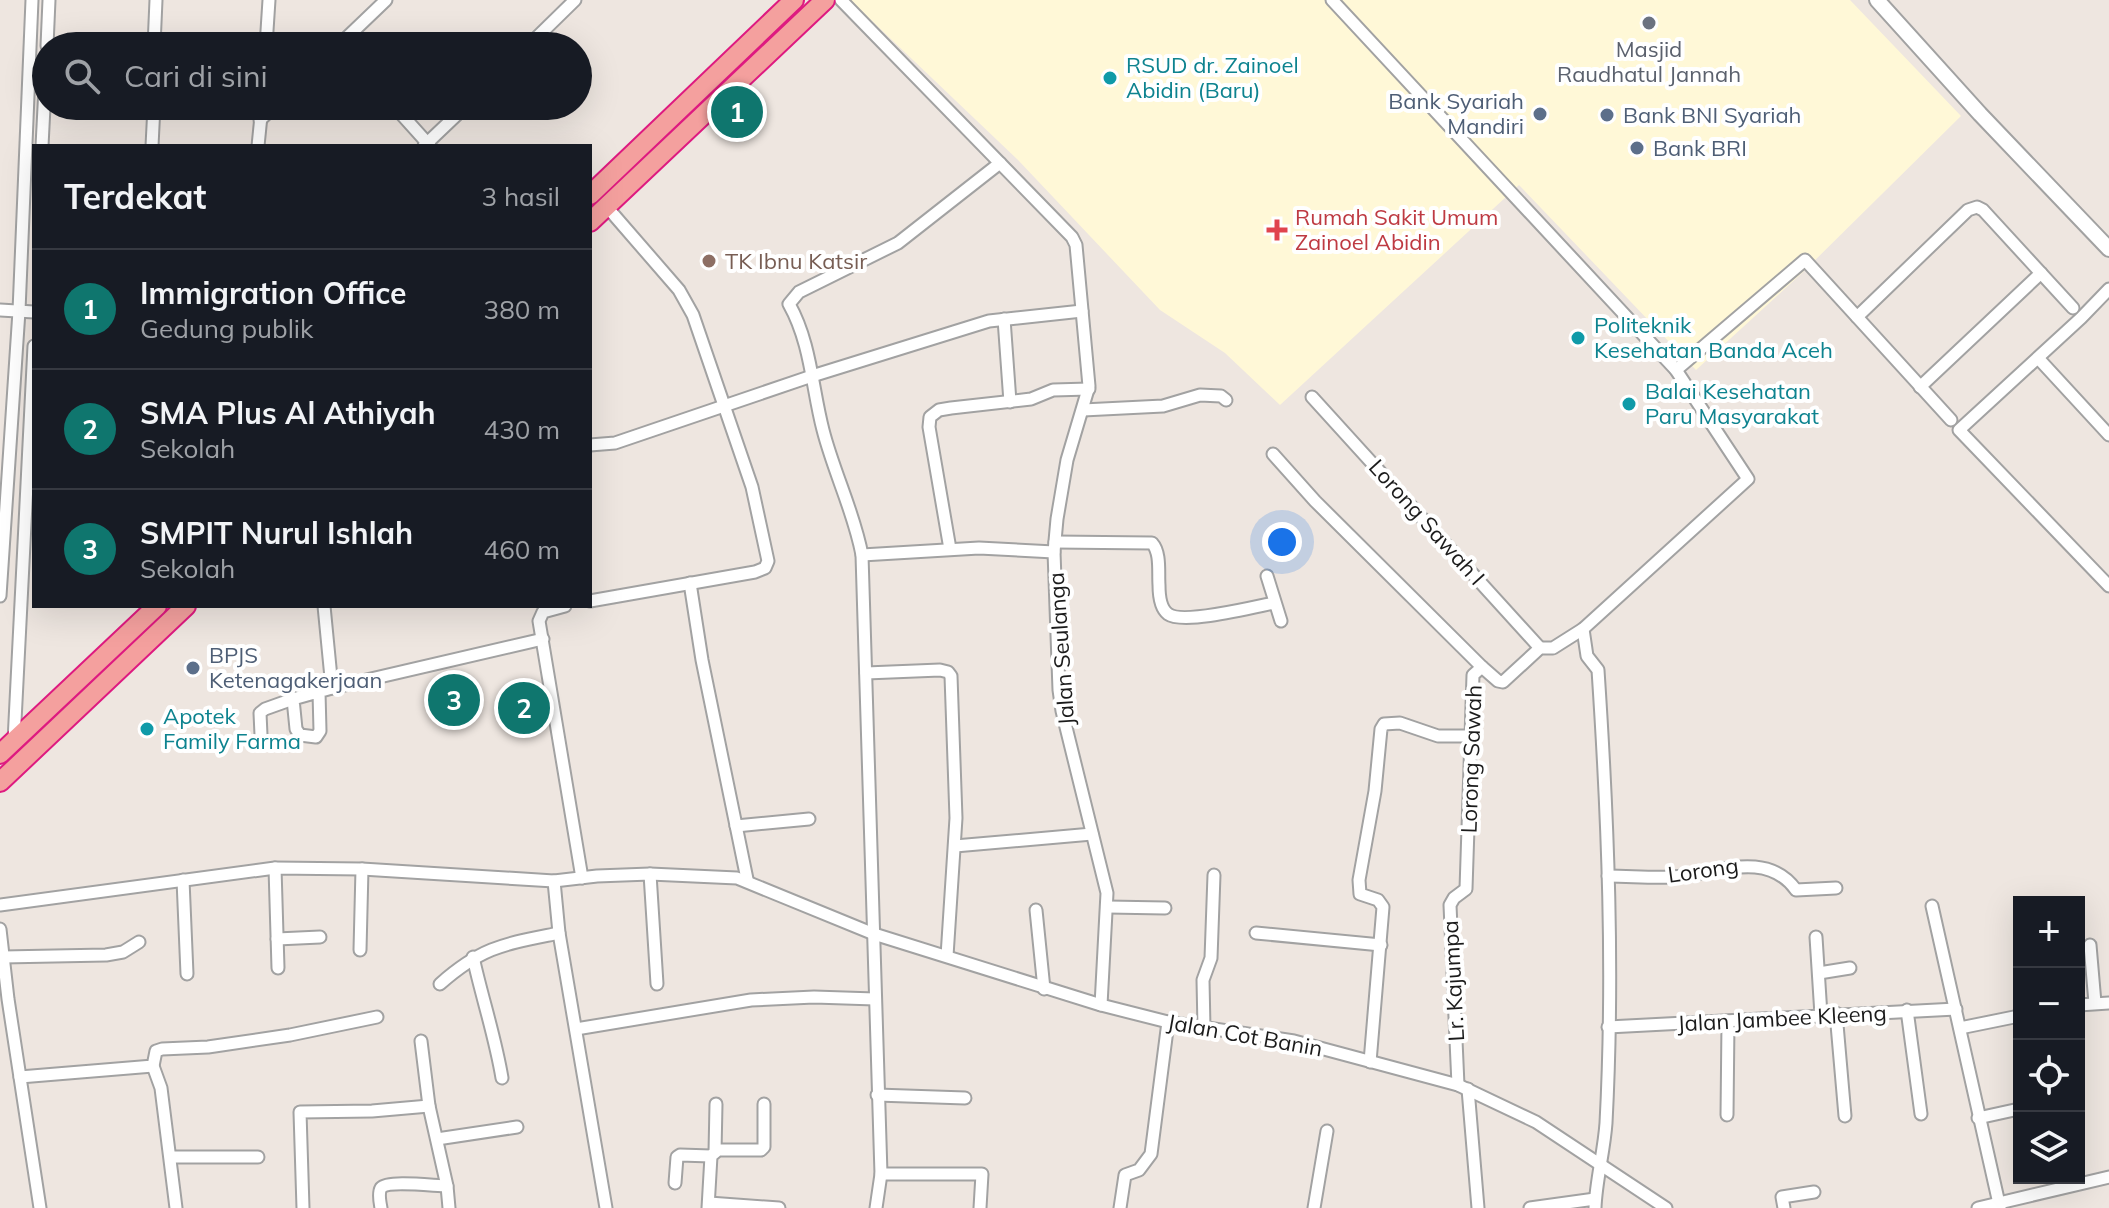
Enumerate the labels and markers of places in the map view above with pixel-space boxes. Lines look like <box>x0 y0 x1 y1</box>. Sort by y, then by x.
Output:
marker: Masjid Raudhatul Jannah <box>1640 14 1658 32</box>
place label: Masjid Raudhatul Jannah <box>1557 35 1741 88</box>
place label: RSUD dr. Zainoel Abidin (Baru) <box>1126 51 1299 104</box>
marker: RSUD dr. Zainoel Abidin (Baru) <box>1101 69 1119 87</box>
pin: 1 <box>711 82 763 142</box>
place label: Bank Syariah Mandiri <box>1388 87 1524 140</box>
place label: Bank BNI Syariah <box>1623 101 1802 129</box>
marker: Bank Syariah Mandiri <box>1531 105 1549 123</box>
marker: Bank BNI Syariah <box>1598 106 1616 124</box>
place label: Bank BRI <box>1653 134 1747 162</box>
marker: Bank BRI <box>1628 139 1646 157</box>
place label: Rumah Sakit Umum Zainoel Abidin <box>1295 203 1498 256</box>
marker: Rumah Sakit Umum Zainoel Abidin <box>1266 219 1288 241</box>
place label: TK Ibnu Katsir <box>725 247 867 275</box>
marker: TK Ibnu Katsir <box>700 252 718 270</box>
place label: Politeknik Kesehatan Banda Aceh <box>1594 311 1833 364</box>
marker: Politeknik Kesehatan Banda Aceh <box>1569 329 1587 347</box>
place label: Balai Kesehatan Paru Masyarakat <box>1645 377 1819 430</box>
marker: Balai Kesehatan Paru Masyarakat <box>1620 395 1638 413</box>
place label: BPJS Ketenagakerjaan <box>209 641 382 694</box>
marker: BPJS Ketenagakerjaan <box>184 659 202 677</box>
pin: 3 <box>428 670 480 730</box>
pin: 2 <box>498 678 550 738</box>
place label: Apotek Family Farma <box>163 702 301 755</box>
marker: Apotek Family Farma <box>138 720 156 738</box>

